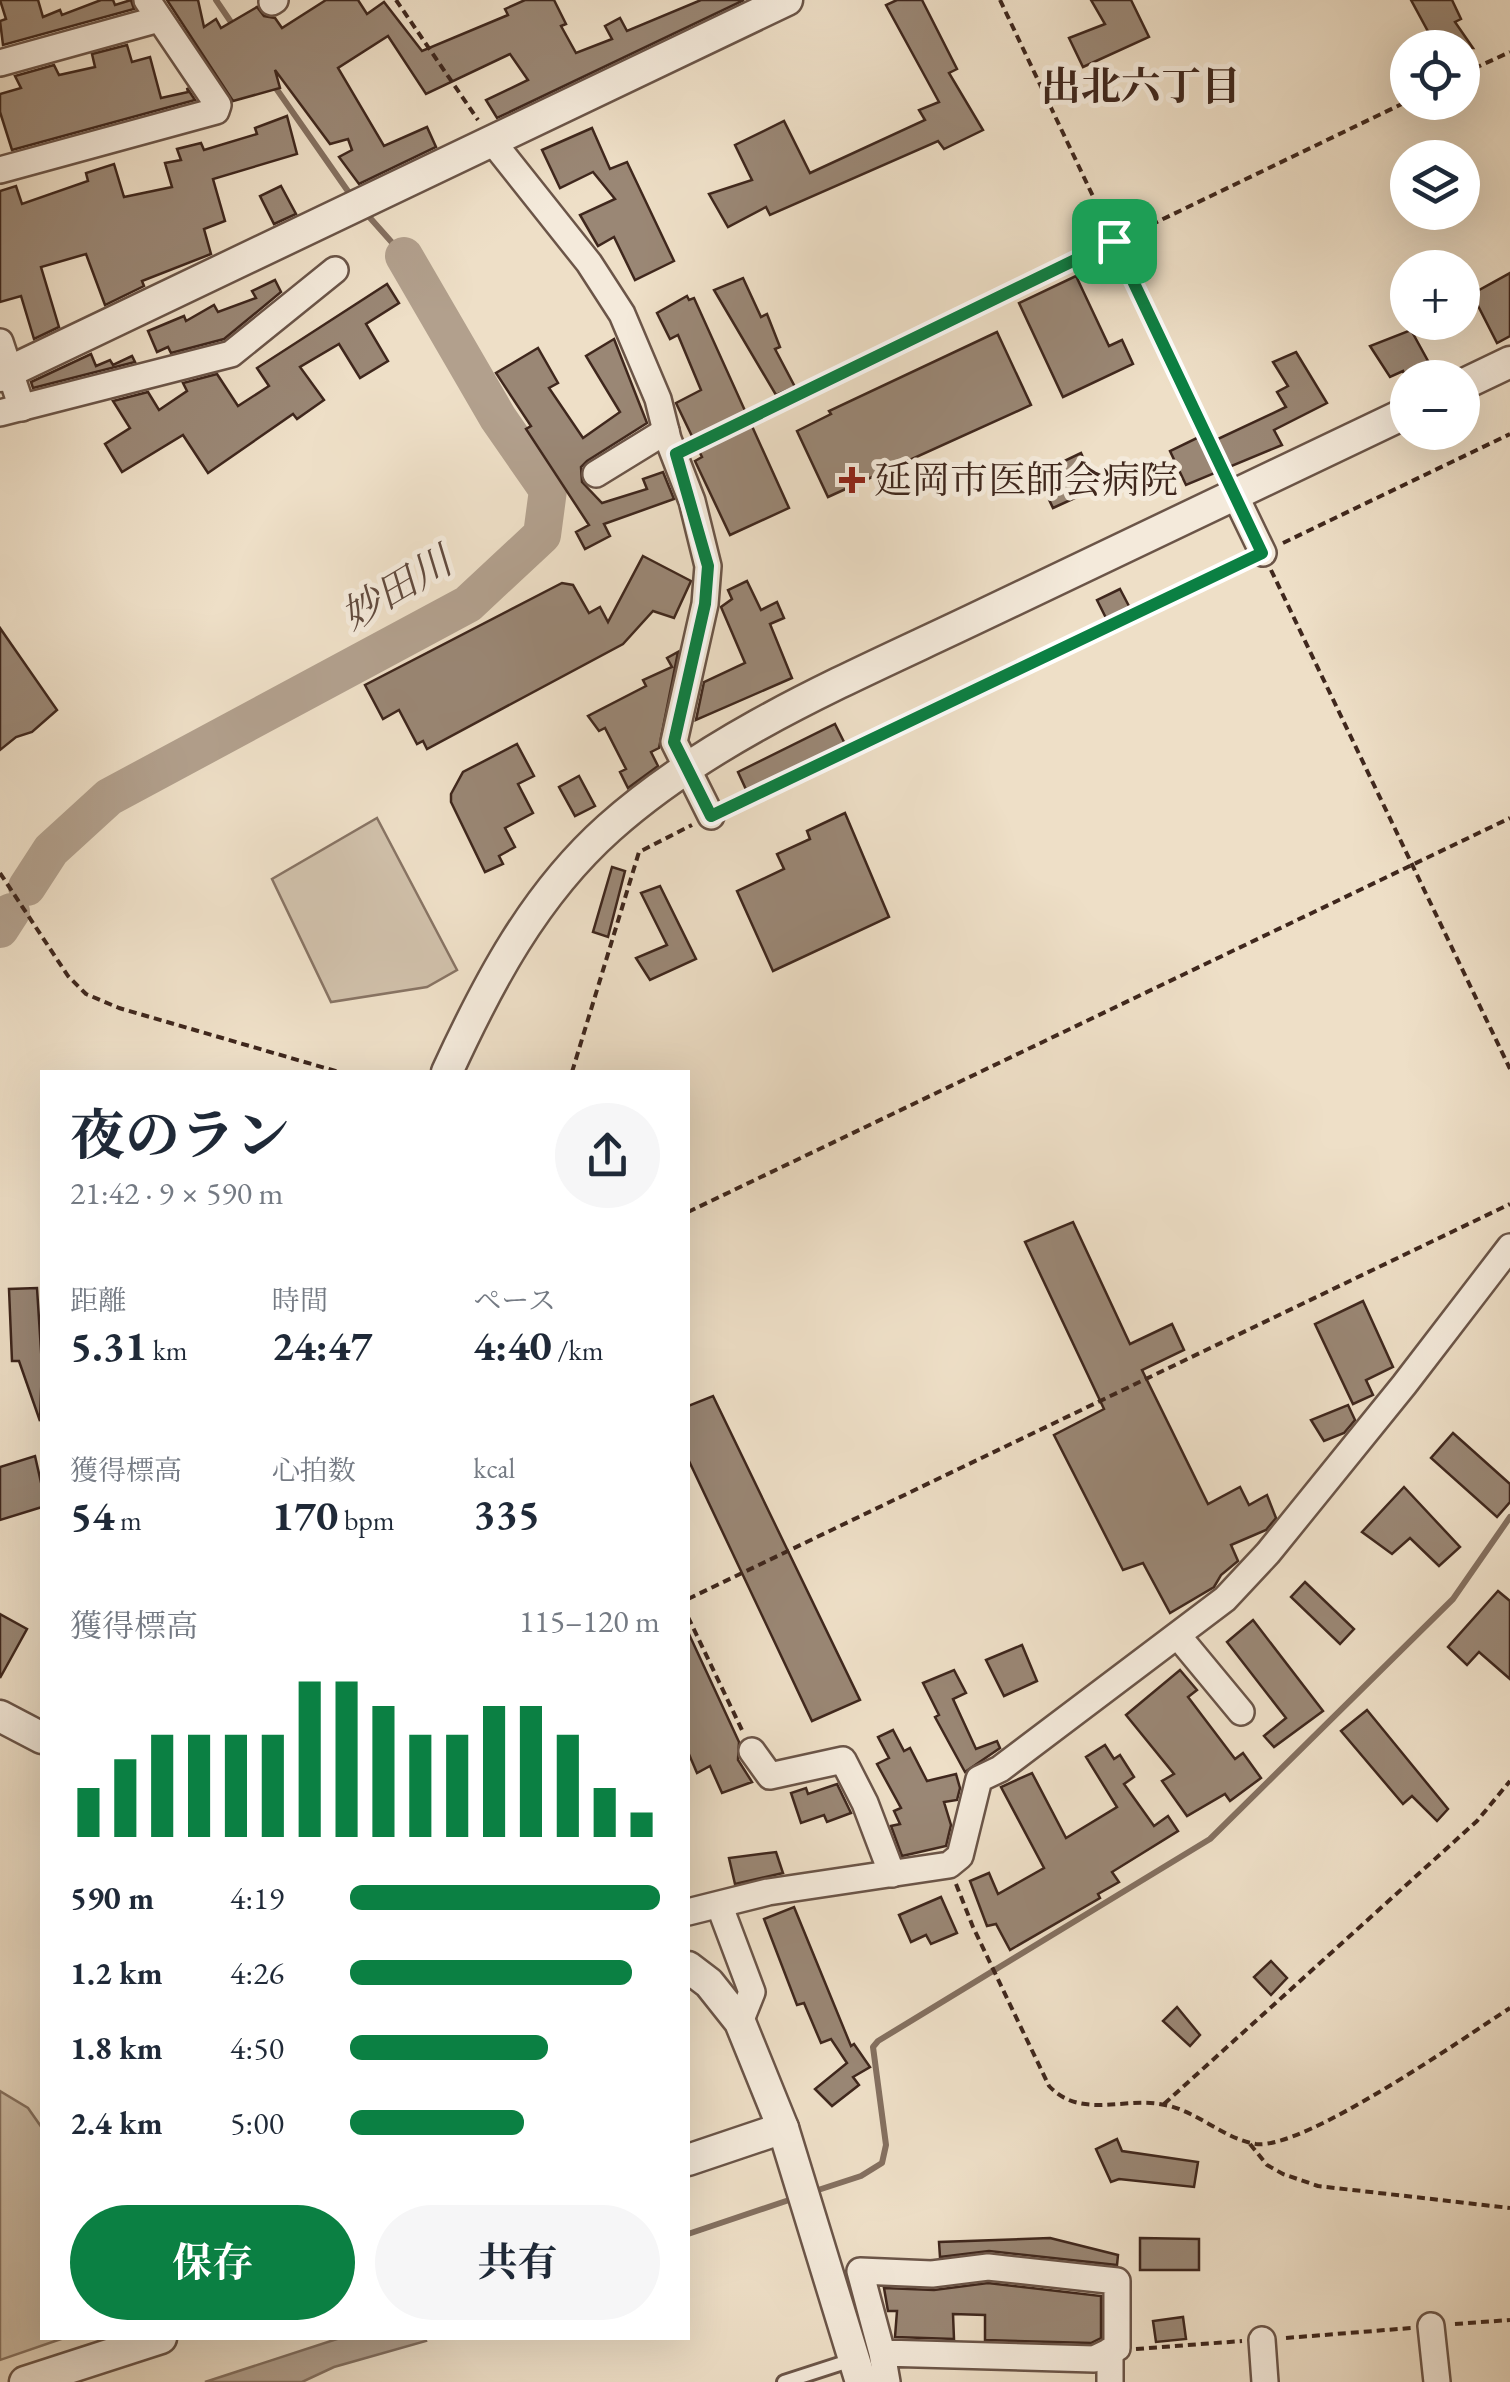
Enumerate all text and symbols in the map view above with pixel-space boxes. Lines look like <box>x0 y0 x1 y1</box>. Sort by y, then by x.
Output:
map controls <box>1390 30 1480 450</box>
button: locate <box>1390 30 1480 120</box>
district label: 出北六丁目 <box>1041 60 1241 112</box>
button: layers <box>1390 140 1480 230</box>
pin <box>1072 199 1157 284</box>
icon: arrive <box>1087 214 1142 269</box>
button: + <box>1390 250 1480 340</box>
button: − <box>1390 360 1480 450</box>
place label: 延岡市医師会病院 <box>874 455 1178 504</box>
marker: 延岡市医師会病院 <box>839 467 865 493</box>
water label: 妙田川 <box>331 533 464 641</box>
text: 夜のラン <box>70 1099 290 1170</box>
button: share <box>555 1103 660 1208</box>
text: 21:42 · 9 × 590 m <box>70 1172 283 1214</box>
text: 距離 <box>70 1282 126 1318</box>
text: 時間 <box>272 1282 328 1318</box>
text: ペース <box>473 1282 556 1318</box>
text: 5.31 <box>70 1318 147 1373</box>
text: 24:47 <box>272 1318 372 1373</box>
text: 4:40 <box>473 1318 552 1373</box>
text: km <box>147 1332 188 1368</box>
text: /km <box>552 1332 604 1368</box>
text: kcal <box>473 1450 515 1486</box>
text: 獲得標高 <box>70 1452 182 1488</box>
text: 心拍数 <box>272 1452 356 1488</box>
text: 335 <box>473 1486 540 1541</box>
text: 54 <box>70 1488 114 1543</box>
text: 170 <box>272 1488 338 1543</box>
text: m <box>114 1502 142 1538</box>
text: bpm <box>338 1502 395 1538</box>
text: 115–120 m <box>519 1600 660 1642</box>
text: 獲得標高 <box>70 1605 198 1647</box>
text: 590 m <box>70 1877 154 1919</box>
text: 4:19 <box>230 1877 284 1919</box>
text: 1.2 km <box>70 1952 163 1994</box>
text: 4:26 <box>230 1952 284 1994</box>
text: 1.8 km <box>70 2027 163 2069</box>
text: 4:50 <box>230 2027 284 2069</box>
text: 2.4 km <box>70 2102 163 2144</box>
text: 5:00 <box>230 2102 284 2144</box>
button: 保存 <box>70 2205 355 2320</box>
button: 共有 <box>375 2205 660 2320</box>

